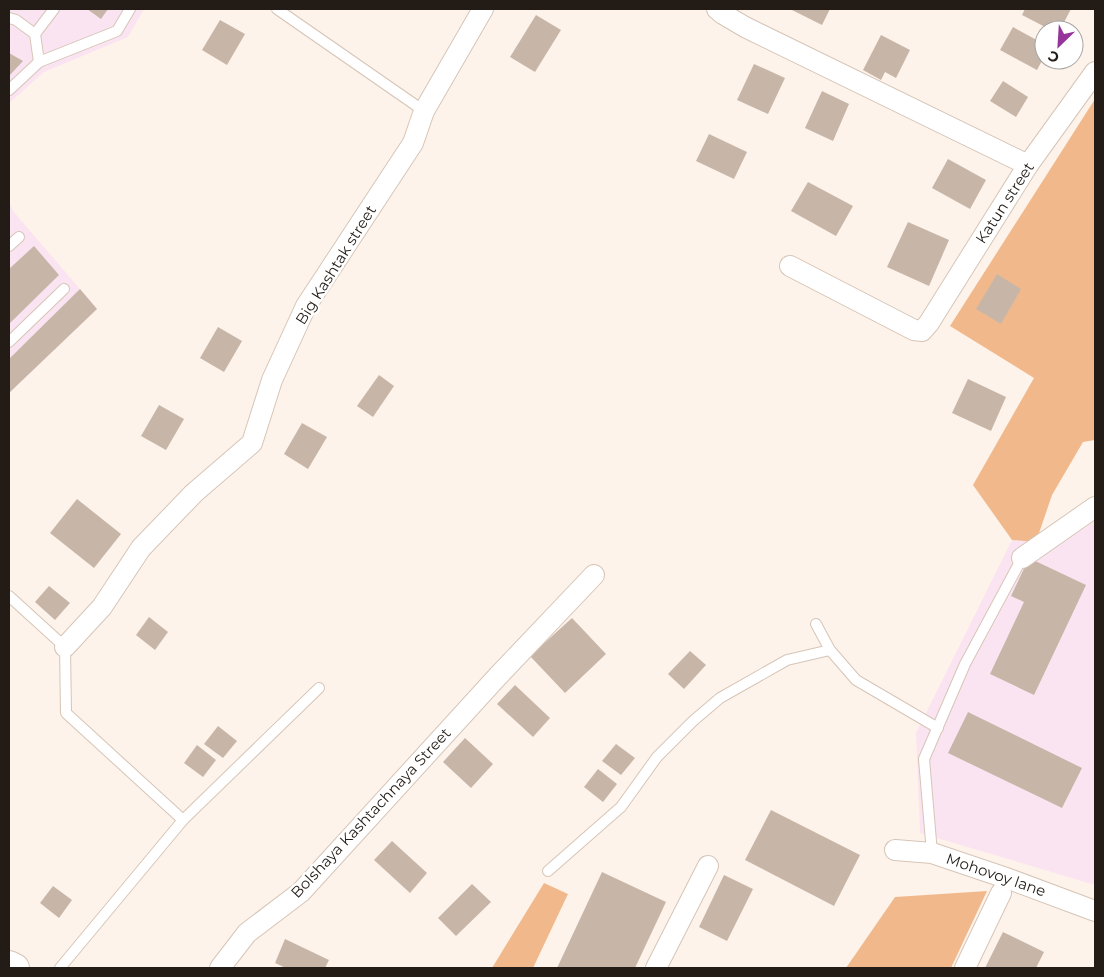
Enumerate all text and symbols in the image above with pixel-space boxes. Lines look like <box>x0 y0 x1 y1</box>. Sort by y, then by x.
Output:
north arrow <box>1034 20 1084 70</box>
text: С <box>1045 46 1062 67</box>
street label: Katun street <box>971 159 1038 247</box>
street label: Big Kashtak street <box>291 201 380 328</box>
street label: Bolshaya Kashtachnaya Street <box>287 724 455 902</box>
street label: Mohovoy lane <box>944 849 1049 900</box>

